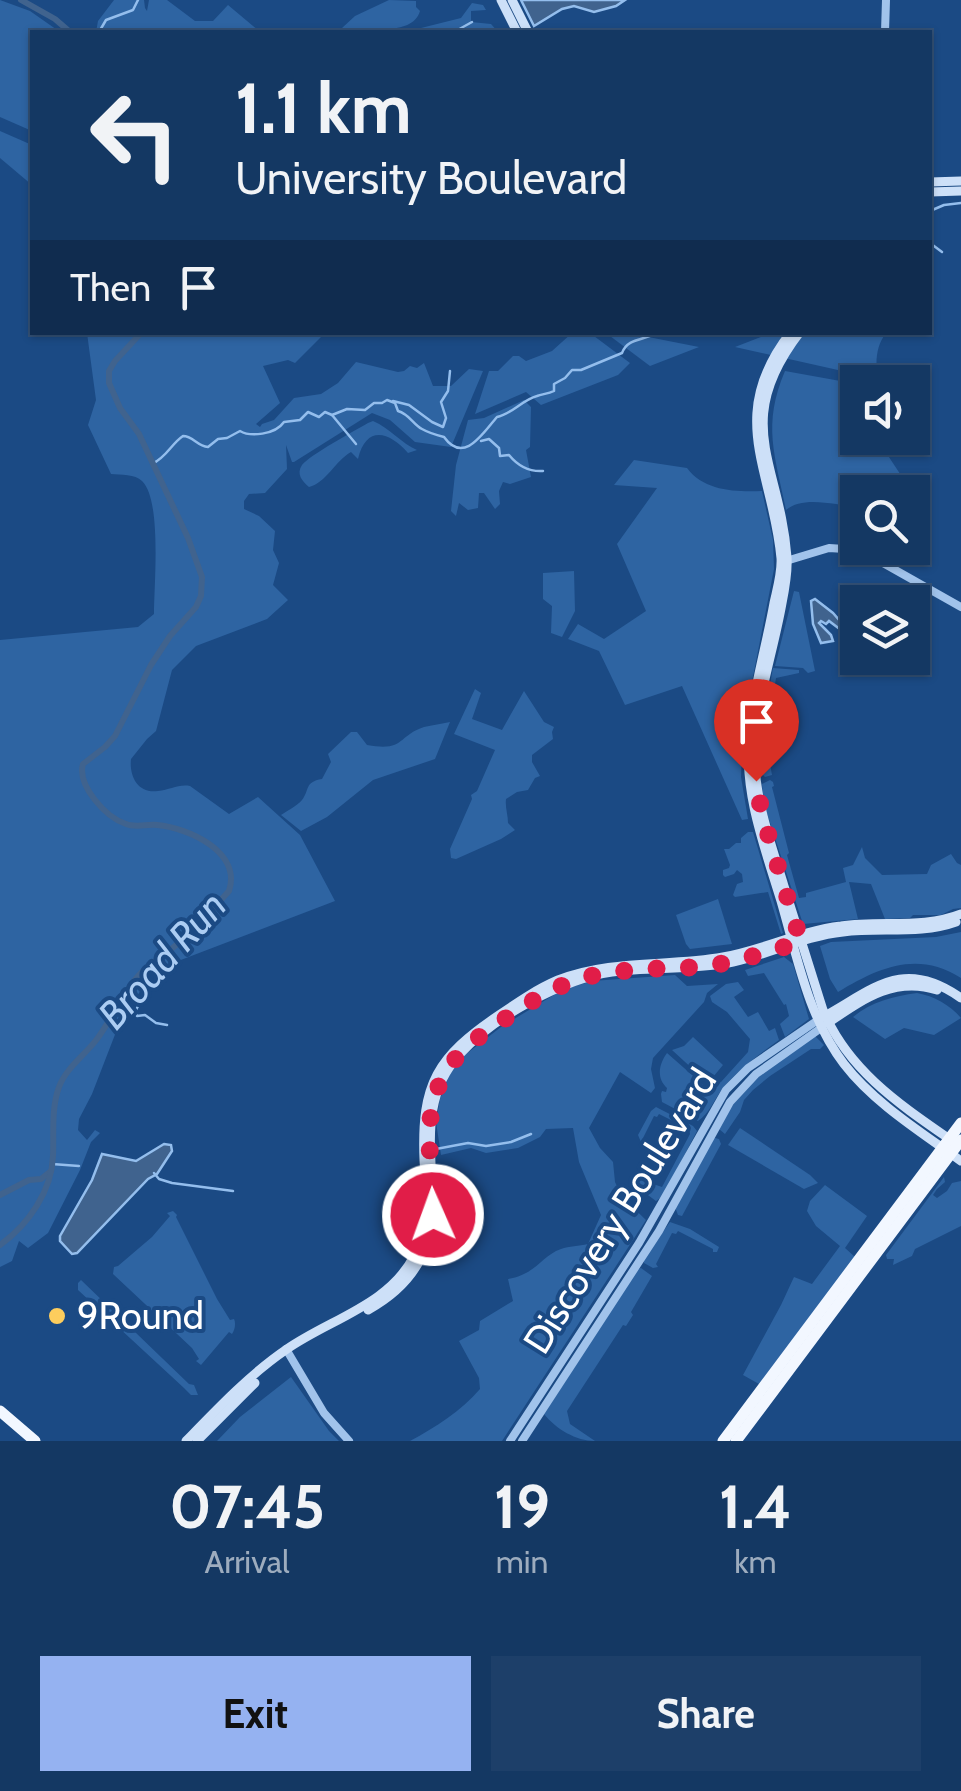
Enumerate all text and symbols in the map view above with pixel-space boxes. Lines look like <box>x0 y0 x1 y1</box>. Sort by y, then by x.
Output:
text: 1.1 km <box>235 65 411 151</box>
icon: left <box>70 70 200 200</box>
text: University Boulevard <box>235 151 627 205</box>
icon: arrive <box>171 260 226 315</box>
text: Then <box>70 264 151 311</box>
map controls <box>840 365 930 675</box>
button: sound <box>840 365 930 455</box>
button: search <box>840 475 930 565</box>
button: layers <box>840 585 930 675</box>
pin <box>714 679 799 782</box>
icon: arrive <box>729 694 784 749</box>
water label: Broad Run <box>87 881 236 1038</box>
street label: Discovery Boulevard <box>513 1060 726 1362</box>
position arrow <box>381 1163 485 1267</box>
place label: 9Round <box>77 1292 204 1339</box>
marker: 9Round <box>46 1305 68 1327</box>
text: 07:45 <box>169 1470 325 1543</box>
text: 19 <box>494 1470 550 1543</box>
text: 1.4 <box>719 1470 792 1543</box>
text: Arrival <box>204 1542 290 1581</box>
text: min <box>496 1542 548 1581</box>
text: km <box>734 1542 777 1581</box>
button: Exit <box>40 1656 471 1771</box>
button: Share <box>491 1656 921 1771</box>

